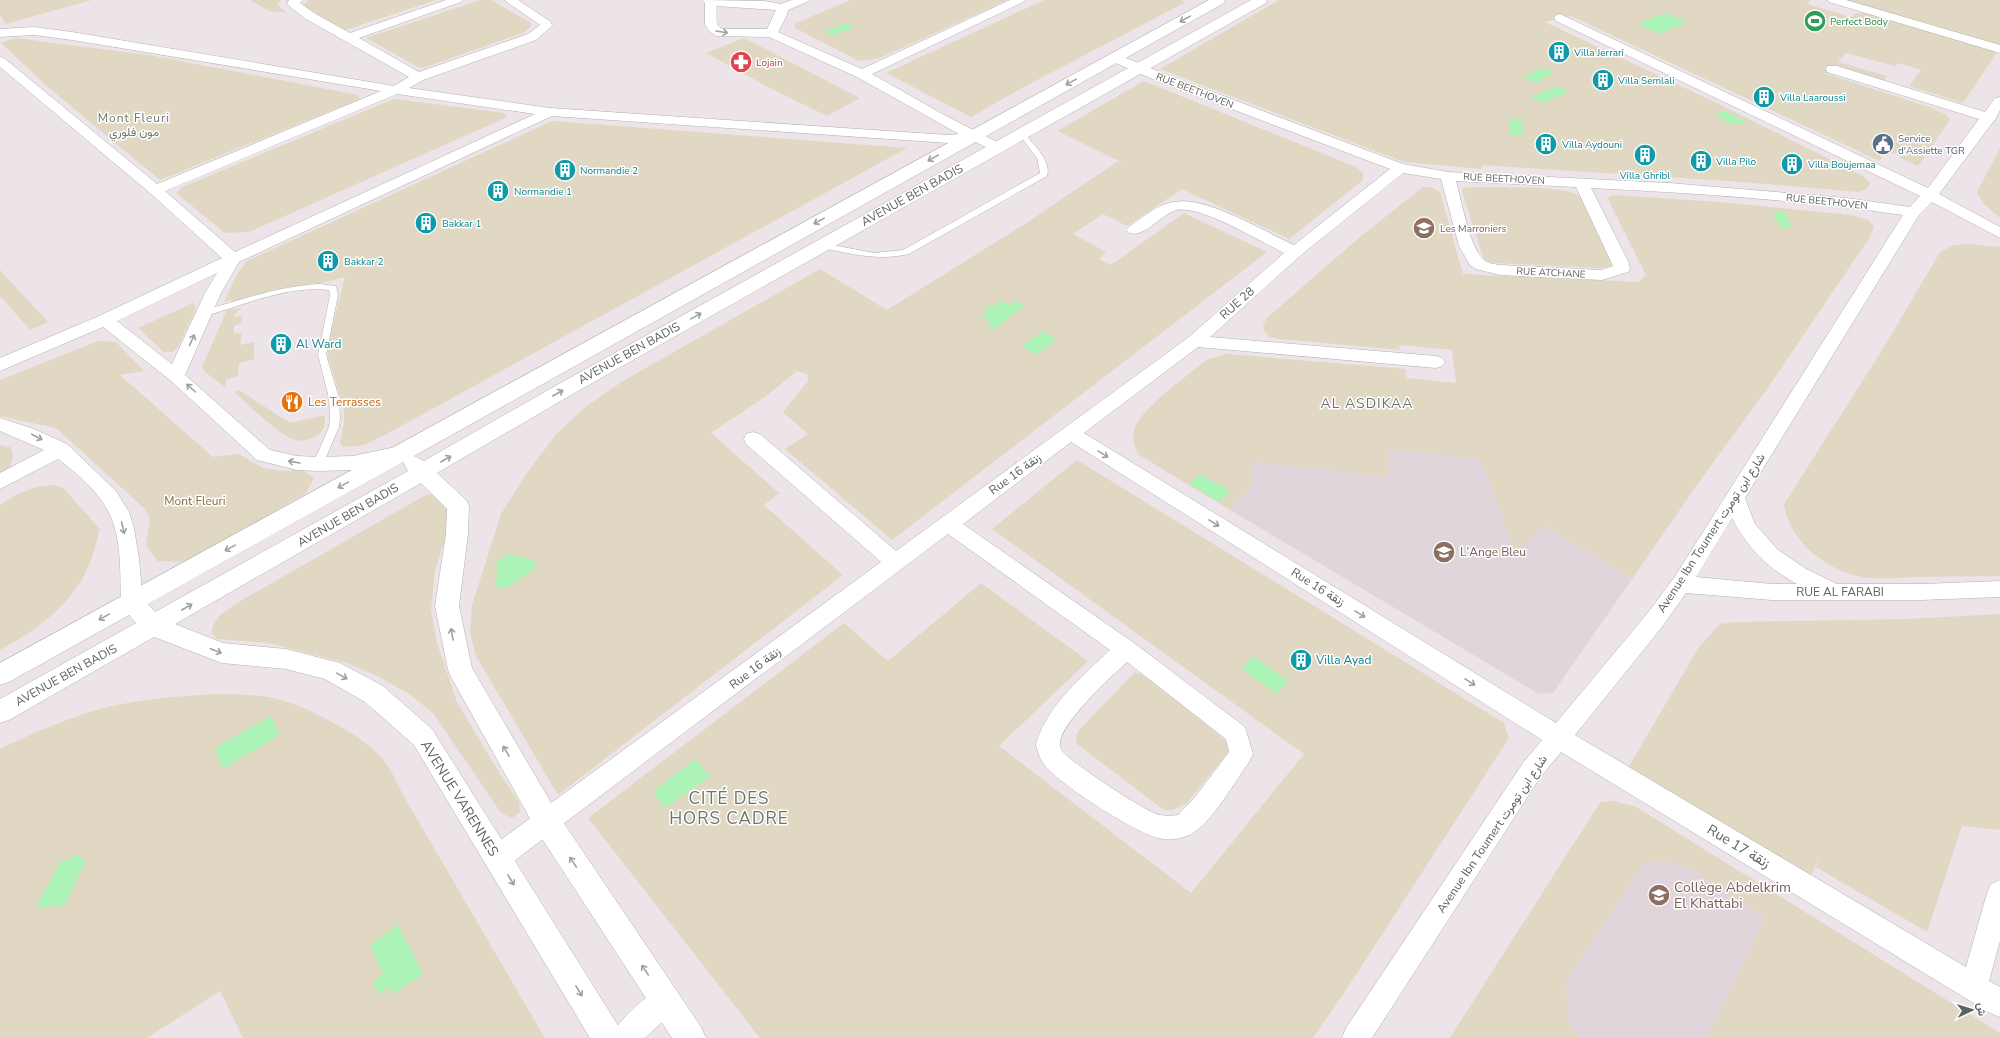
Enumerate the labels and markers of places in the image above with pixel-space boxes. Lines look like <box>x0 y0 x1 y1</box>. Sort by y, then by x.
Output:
sports icon: Perfect Body <box>1802 8 1828 34</box>
place label: Perfect Body <box>1830 15 1889 29</box>
building icon: Villa Jerrari <box>1546 39 1572 65</box>
place label: Villa Jerrari <box>1573 46 1624 60</box>
pharmacy icon: Lojain <box>728 49 754 75</box>
place label: Lojain <box>756 56 783 70</box>
building icon: Villa Semlali <box>1590 67 1616 93</box>
place label: Villa Semlali <box>1617 74 1675 88</box>
building icon: Villa Laaroussi <box>1751 84 1777 110</box>
place label: Villa Laaroussi <box>1779 91 1846 105</box>
building icon: Villa Aydouni <box>1533 131 1559 157</box>
public building icon: Service d'Assiette TGR <box>1870 131 1896 157</box>
place label: Service d'Assiette TGR <box>1898 132 1965 158</box>
place label: Villa Aydouni <box>1561 138 1622 152</box>
building icon: Villa Ghribl <box>1632 142 1658 168</box>
building icon: Villa Pilo <box>1688 148 1714 174</box>
building icon: Villa Boujemaa <box>1779 151 1805 177</box>
place label: Villa Pilo <box>1715 155 1757 169</box>
building icon: Normandie 2 <box>552 157 578 183</box>
place label: Villa Boujemaa <box>1807 158 1876 172</box>
place label: Normandie 2 <box>580 164 638 178</box>
place label: Villa Ghribl <box>1619 169 1670 183</box>
building icon: Normandie 1 <box>485 178 511 204</box>
place label: Normandie 1 <box>514 185 572 199</box>
building icon: Bakkar 1 <box>413 210 439 236</box>
school or university icon: Les Marroniers <box>1411 215 1437 241</box>
place label: Bakkar 1 <box>442 217 481 231</box>
place label: Les Marroniers <box>1440 222 1506 236</box>
building icon: Bakkar 2 <box>315 248 341 274</box>
place label: Bakkar 2 <box>344 255 383 269</box>
building icon: Al Ward <box>268 331 294 357</box>
place label: Al Ward <box>296 336 341 352</box>
restaurant icon: Les Terrasses <box>279 389 305 415</box>
place label: Les Terrasses <box>308 394 381 410</box>
school or university icon: L'Ange Bleu <box>1431 539 1457 565</box>
place label: L'Ange Bleu <box>1460 544 1526 560</box>
building icon: Villa Ayad <box>1288 647 1314 673</box>
place label: Villa Ayad <box>1315 652 1371 668</box>
place label: Collège Abdelkrim El Khattabi <box>1674 878 1791 913</box>
school or university icon: Collège Abdelkrim El Khattabi <box>1646 882 1672 908</box>

